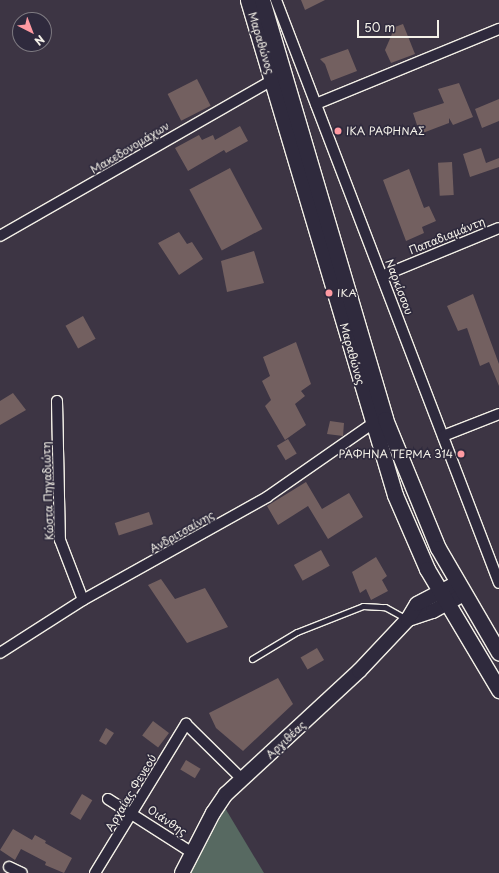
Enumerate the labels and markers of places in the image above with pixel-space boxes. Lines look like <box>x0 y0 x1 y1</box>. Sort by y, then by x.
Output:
place label: ΙΚΑ ΡΑΦΗΝΑΣ <box>346 124 425 138</box>
marker: ΙΚΑ ΡΑΦΗΝΑΣ <box>333 126 343 136</box>
place label: ΙΚΑ <box>337 286 357 300</box>
marker: ΙΚΑ <box>324 288 334 298</box>
place label: ΡΑΦΗΝΑ ΤΕΡΜΑ 314 <box>339 447 453 461</box>
marker: ΡΑΦΗΝΑ ΤΕΡΜΑ 314 <box>456 449 466 459</box>

